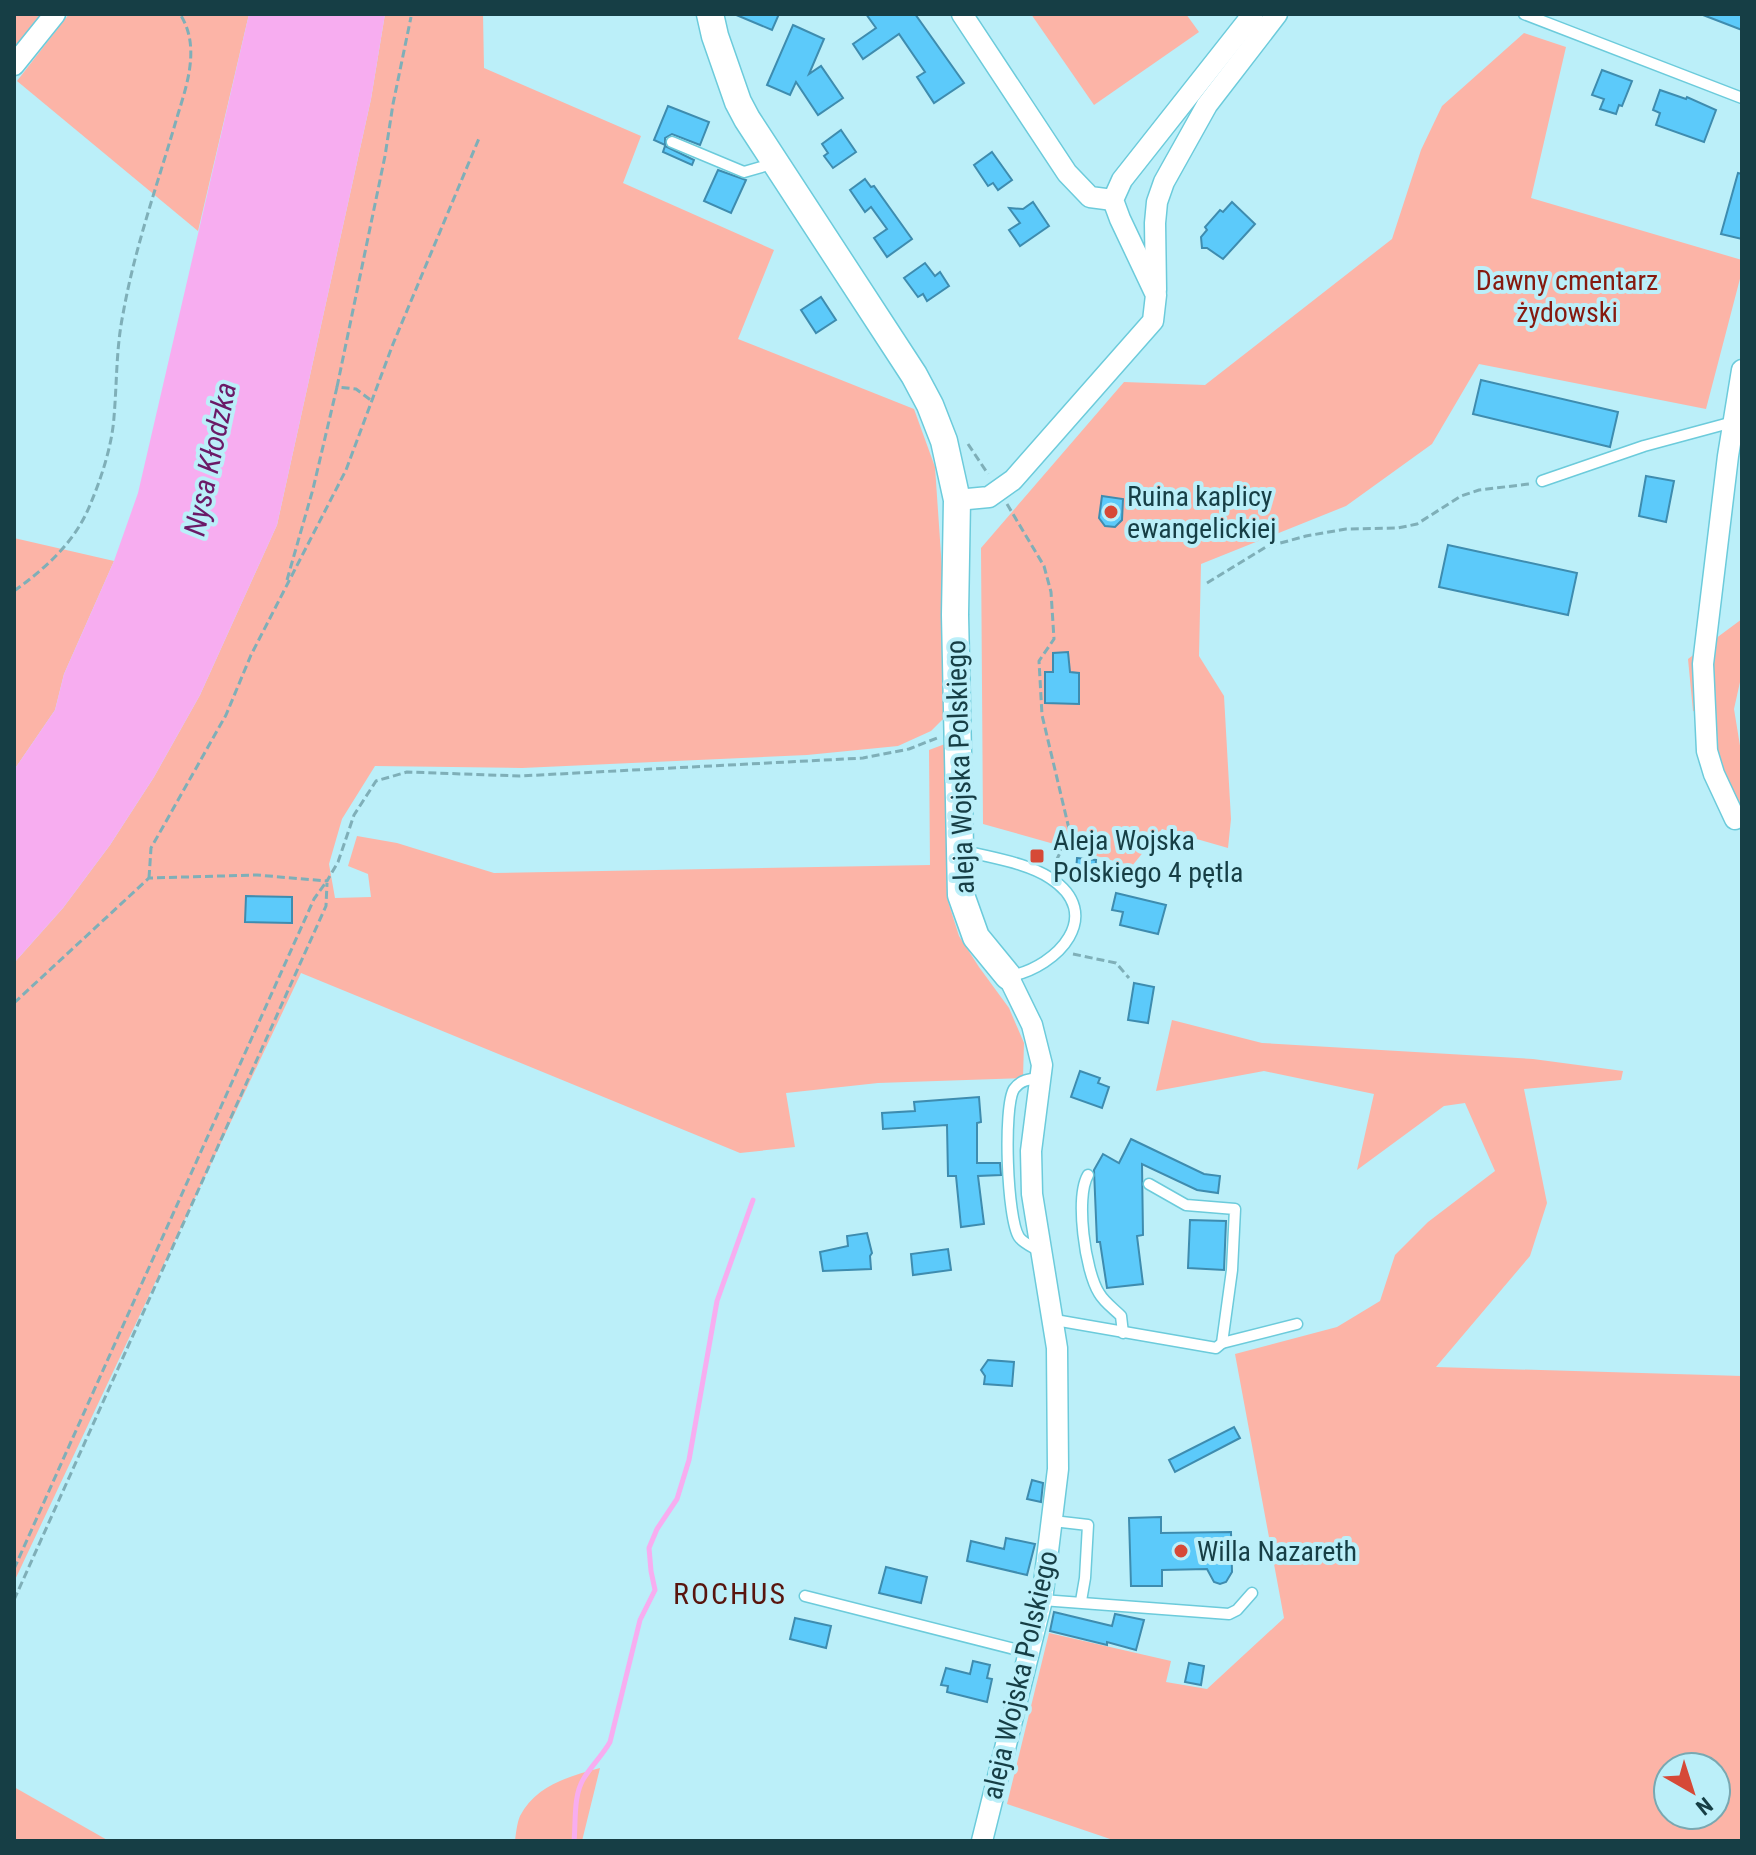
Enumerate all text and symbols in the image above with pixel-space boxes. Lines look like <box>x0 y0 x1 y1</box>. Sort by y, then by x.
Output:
park label: Dawny cmentarz żydowski <box>1476 264 1658 329</box>
water label: Nysa Kłodzka <box>177 379 243 539</box>
place label: Ruina kaplicy ewangelickiej <box>1127 480 1276 545</box>
marker: Ruina kaplicy ewangelickiej <box>1102 503 1120 521</box>
street label: aleja Wojska Polskiego <box>939 639 981 895</box>
place label: Aleja Wojska Polskiego 4 pętla <box>1053 824 1243 889</box>
marker: Aleja Wojska Polskiego 4 pętla <box>1028 847 1046 865</box>
place label: Willa Nazareth <box>1197 1535 1357 1568</box>
marker: Willa Nazareth <box>1172 1542 1190 1560</box>
street label: aleja Wojska Polskiego <box>975 1547 1065 1803</box>
district label: ROCHUS <box>673 1576 787 1611</box>
north arrow <box>1652 1751 1732 1831</box>
text: N <box>1691 1792 1717 1820</box>

